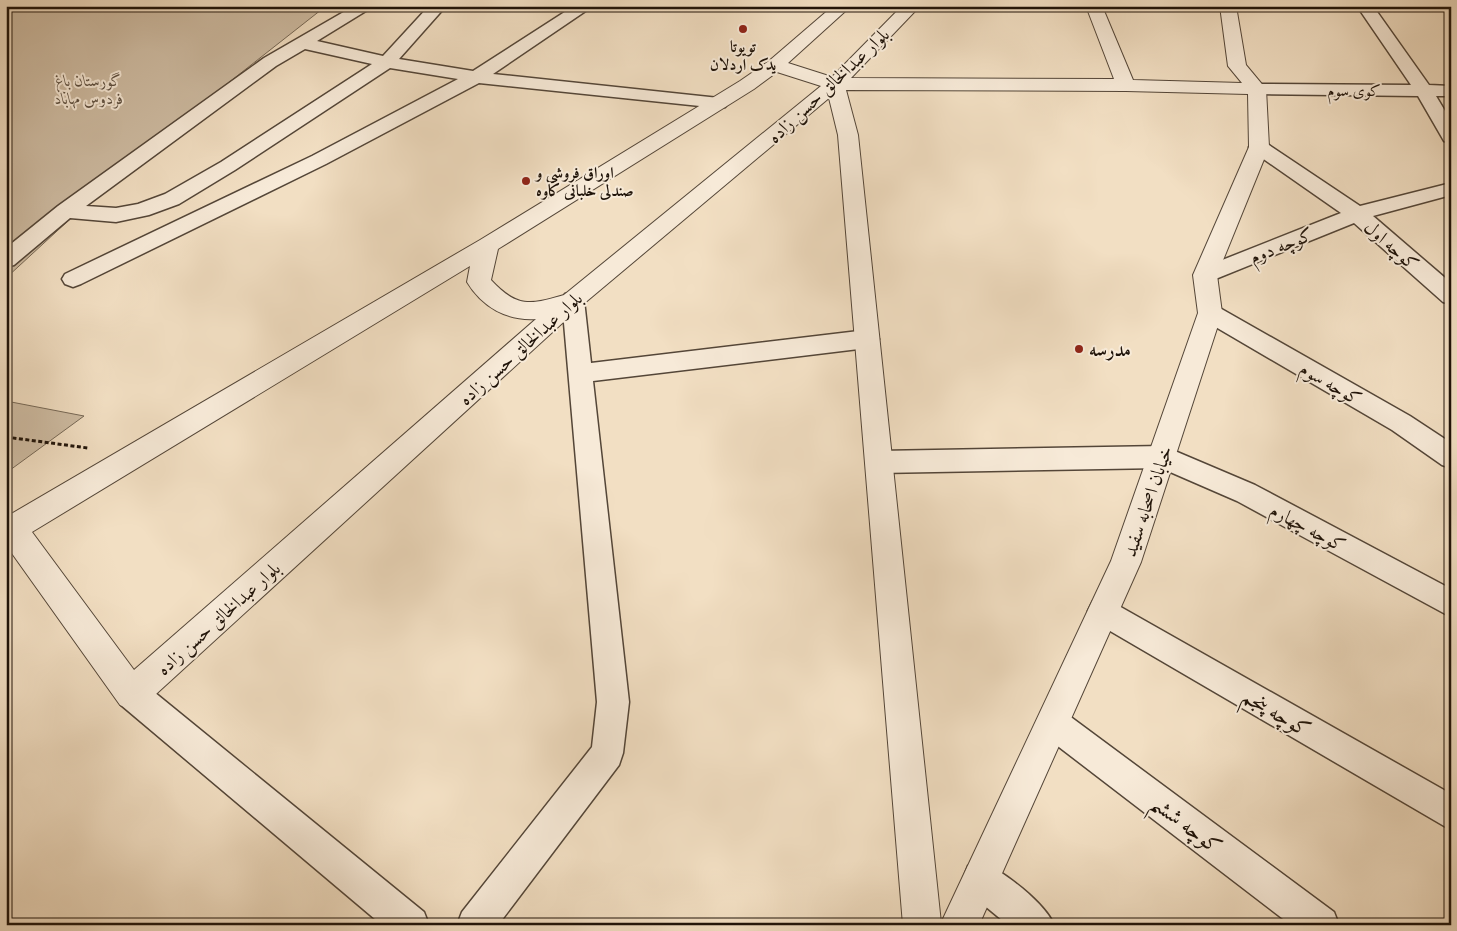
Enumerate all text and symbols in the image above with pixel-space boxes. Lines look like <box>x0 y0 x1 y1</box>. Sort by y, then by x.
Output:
marker: تویوتا یدک اردلان <box>737 23 749 35</box>
street label: بلوار عبدالخالق حسن زاده <box>763 23 897 151</box>
place label: تویوتا یدک اردلان <box>710 37 776 78</box>
park label: گورستان باغ فردوس مهاباد <box>54 71 124 112</box>
street label: کوی سوم <box>1327 81 1381 105</box>
place label: اوراق فروشی و صندلی خلبانی کاوه <box>534 163 634 204</box>
marker: اوراق فروشی و صندلی خلبانی کاوه <box>520 175 532 187</box>
street label: کوچه اول <box>1357 215 1424 278</box>
street label: کوچه دوم <box>1246 222 1318 273</box>
street label: بلوار عبدالخالق حسن زاده <box>454 287 590 413</box>
place label: مدرسه <box>1089 338 1131 365</box>
marker: مدرسه <box>1073 343 1085 355</box>
street label: کوچه سوم <box>1293 357 1366 415</box>
street label: خیابان اصحابه سفید <box>1118 443 1181 561</box>
street label: کوچه چهارم <box>1264 498 1349 561</box>
street label: بلوار عبدالخالق حسن زاده <box>152 557 288 683</box>
street label: کوچه پنجم <box>1234 682 1316 749</box>
street label: کوچه ششم <box>1141 789 1227 866</box>

